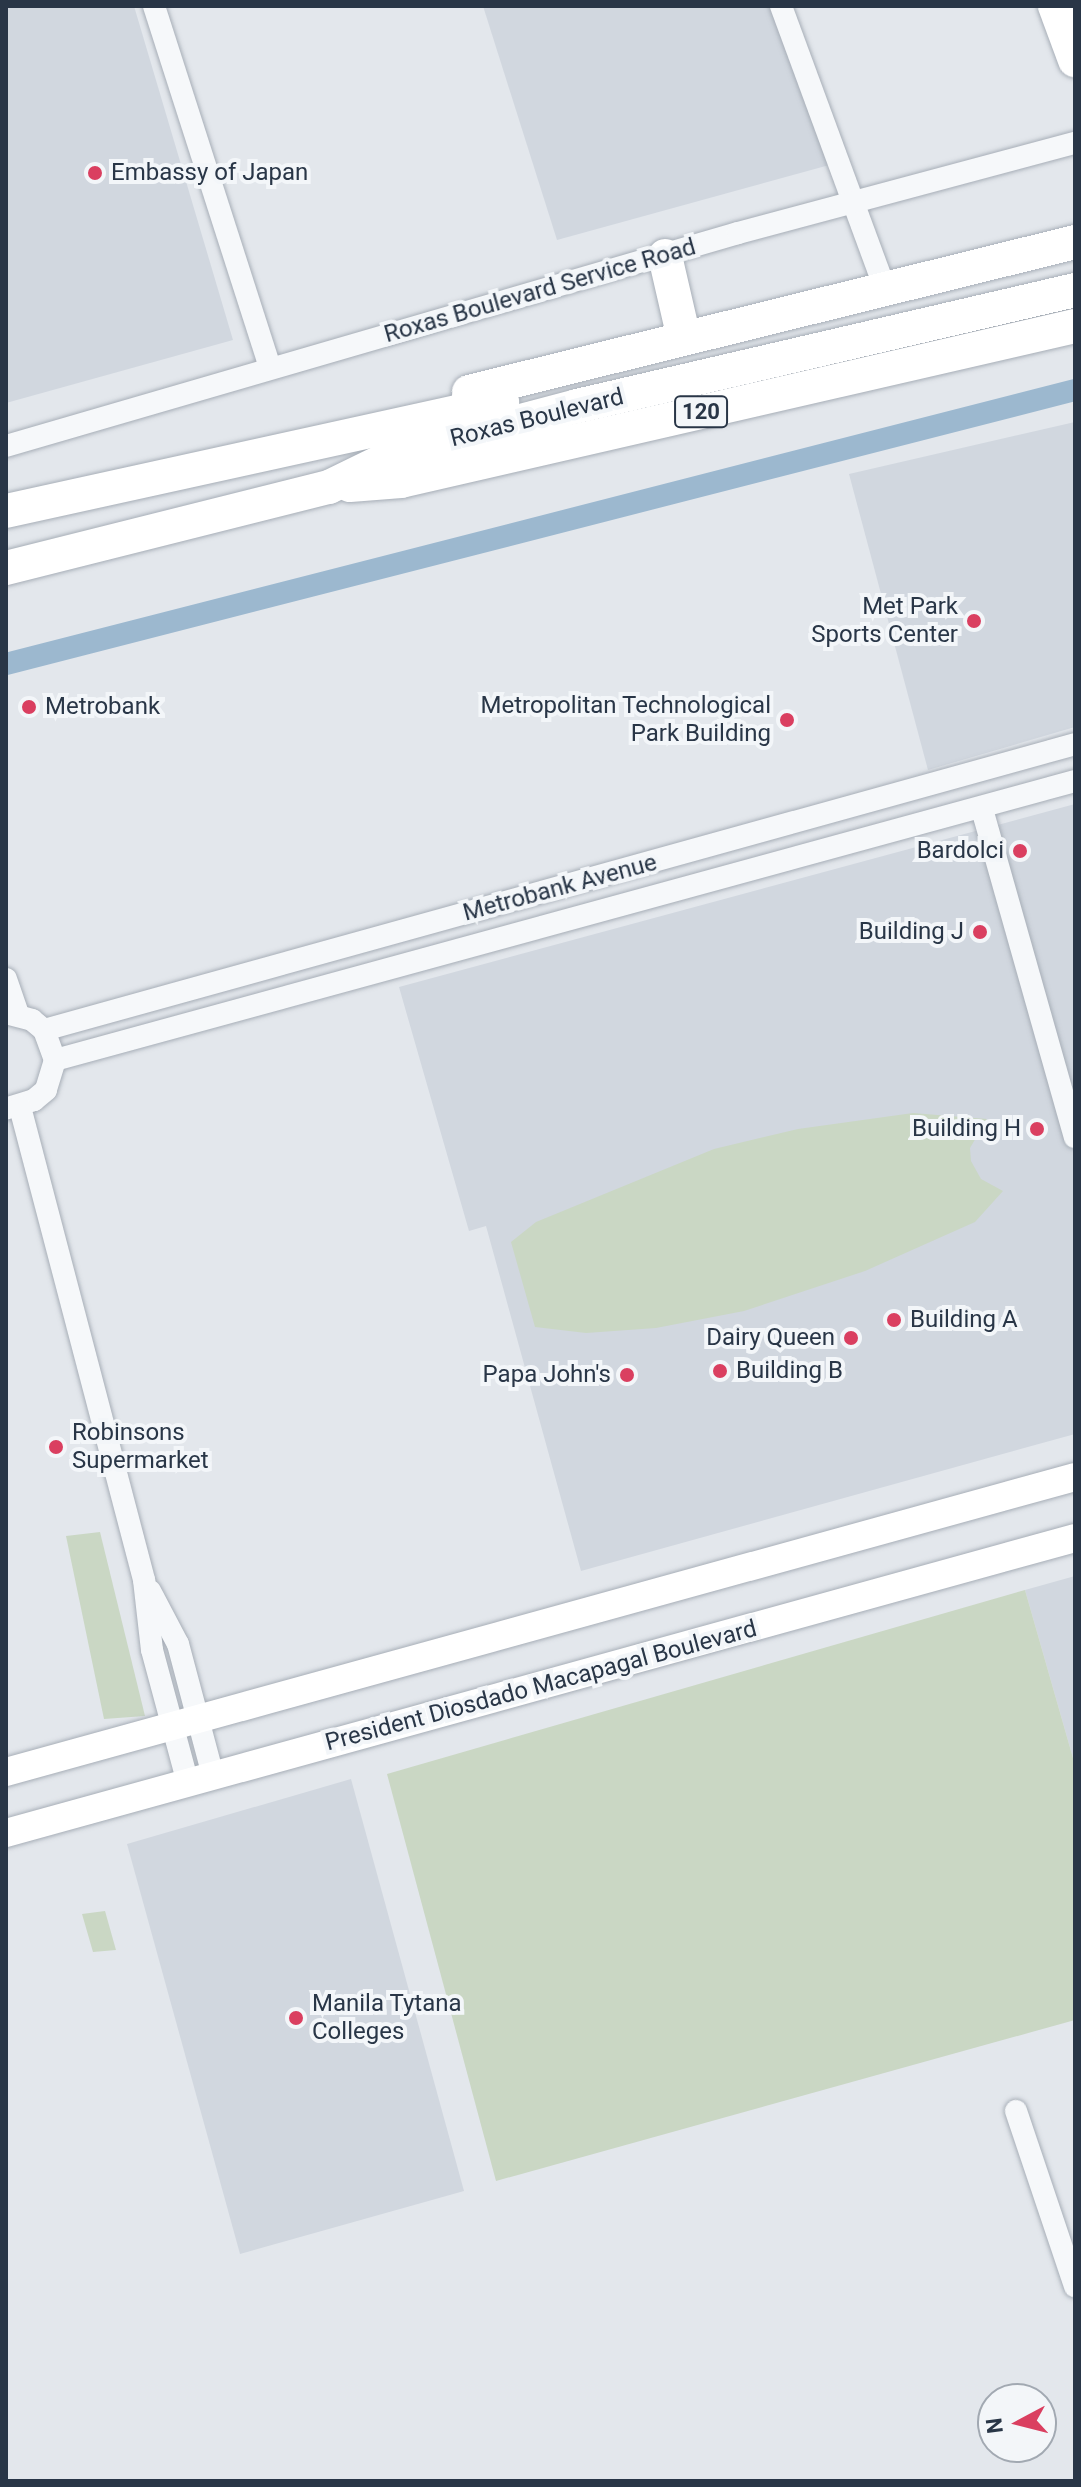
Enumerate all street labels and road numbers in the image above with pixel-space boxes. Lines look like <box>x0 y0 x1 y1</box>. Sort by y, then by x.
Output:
street label: Roxas Boulevard Service Road <box>381 233 699 349</box>
street label: Roxas Boulevard <box>447 383 627 453</box>
road number: 120 <box>673 394 729 430</box>
street label: Metrobank Avenue <box>460 848 660 928</box>
street label: President Diosdado Macapagal Boulevard <box>322 1614 760 1758</box>

